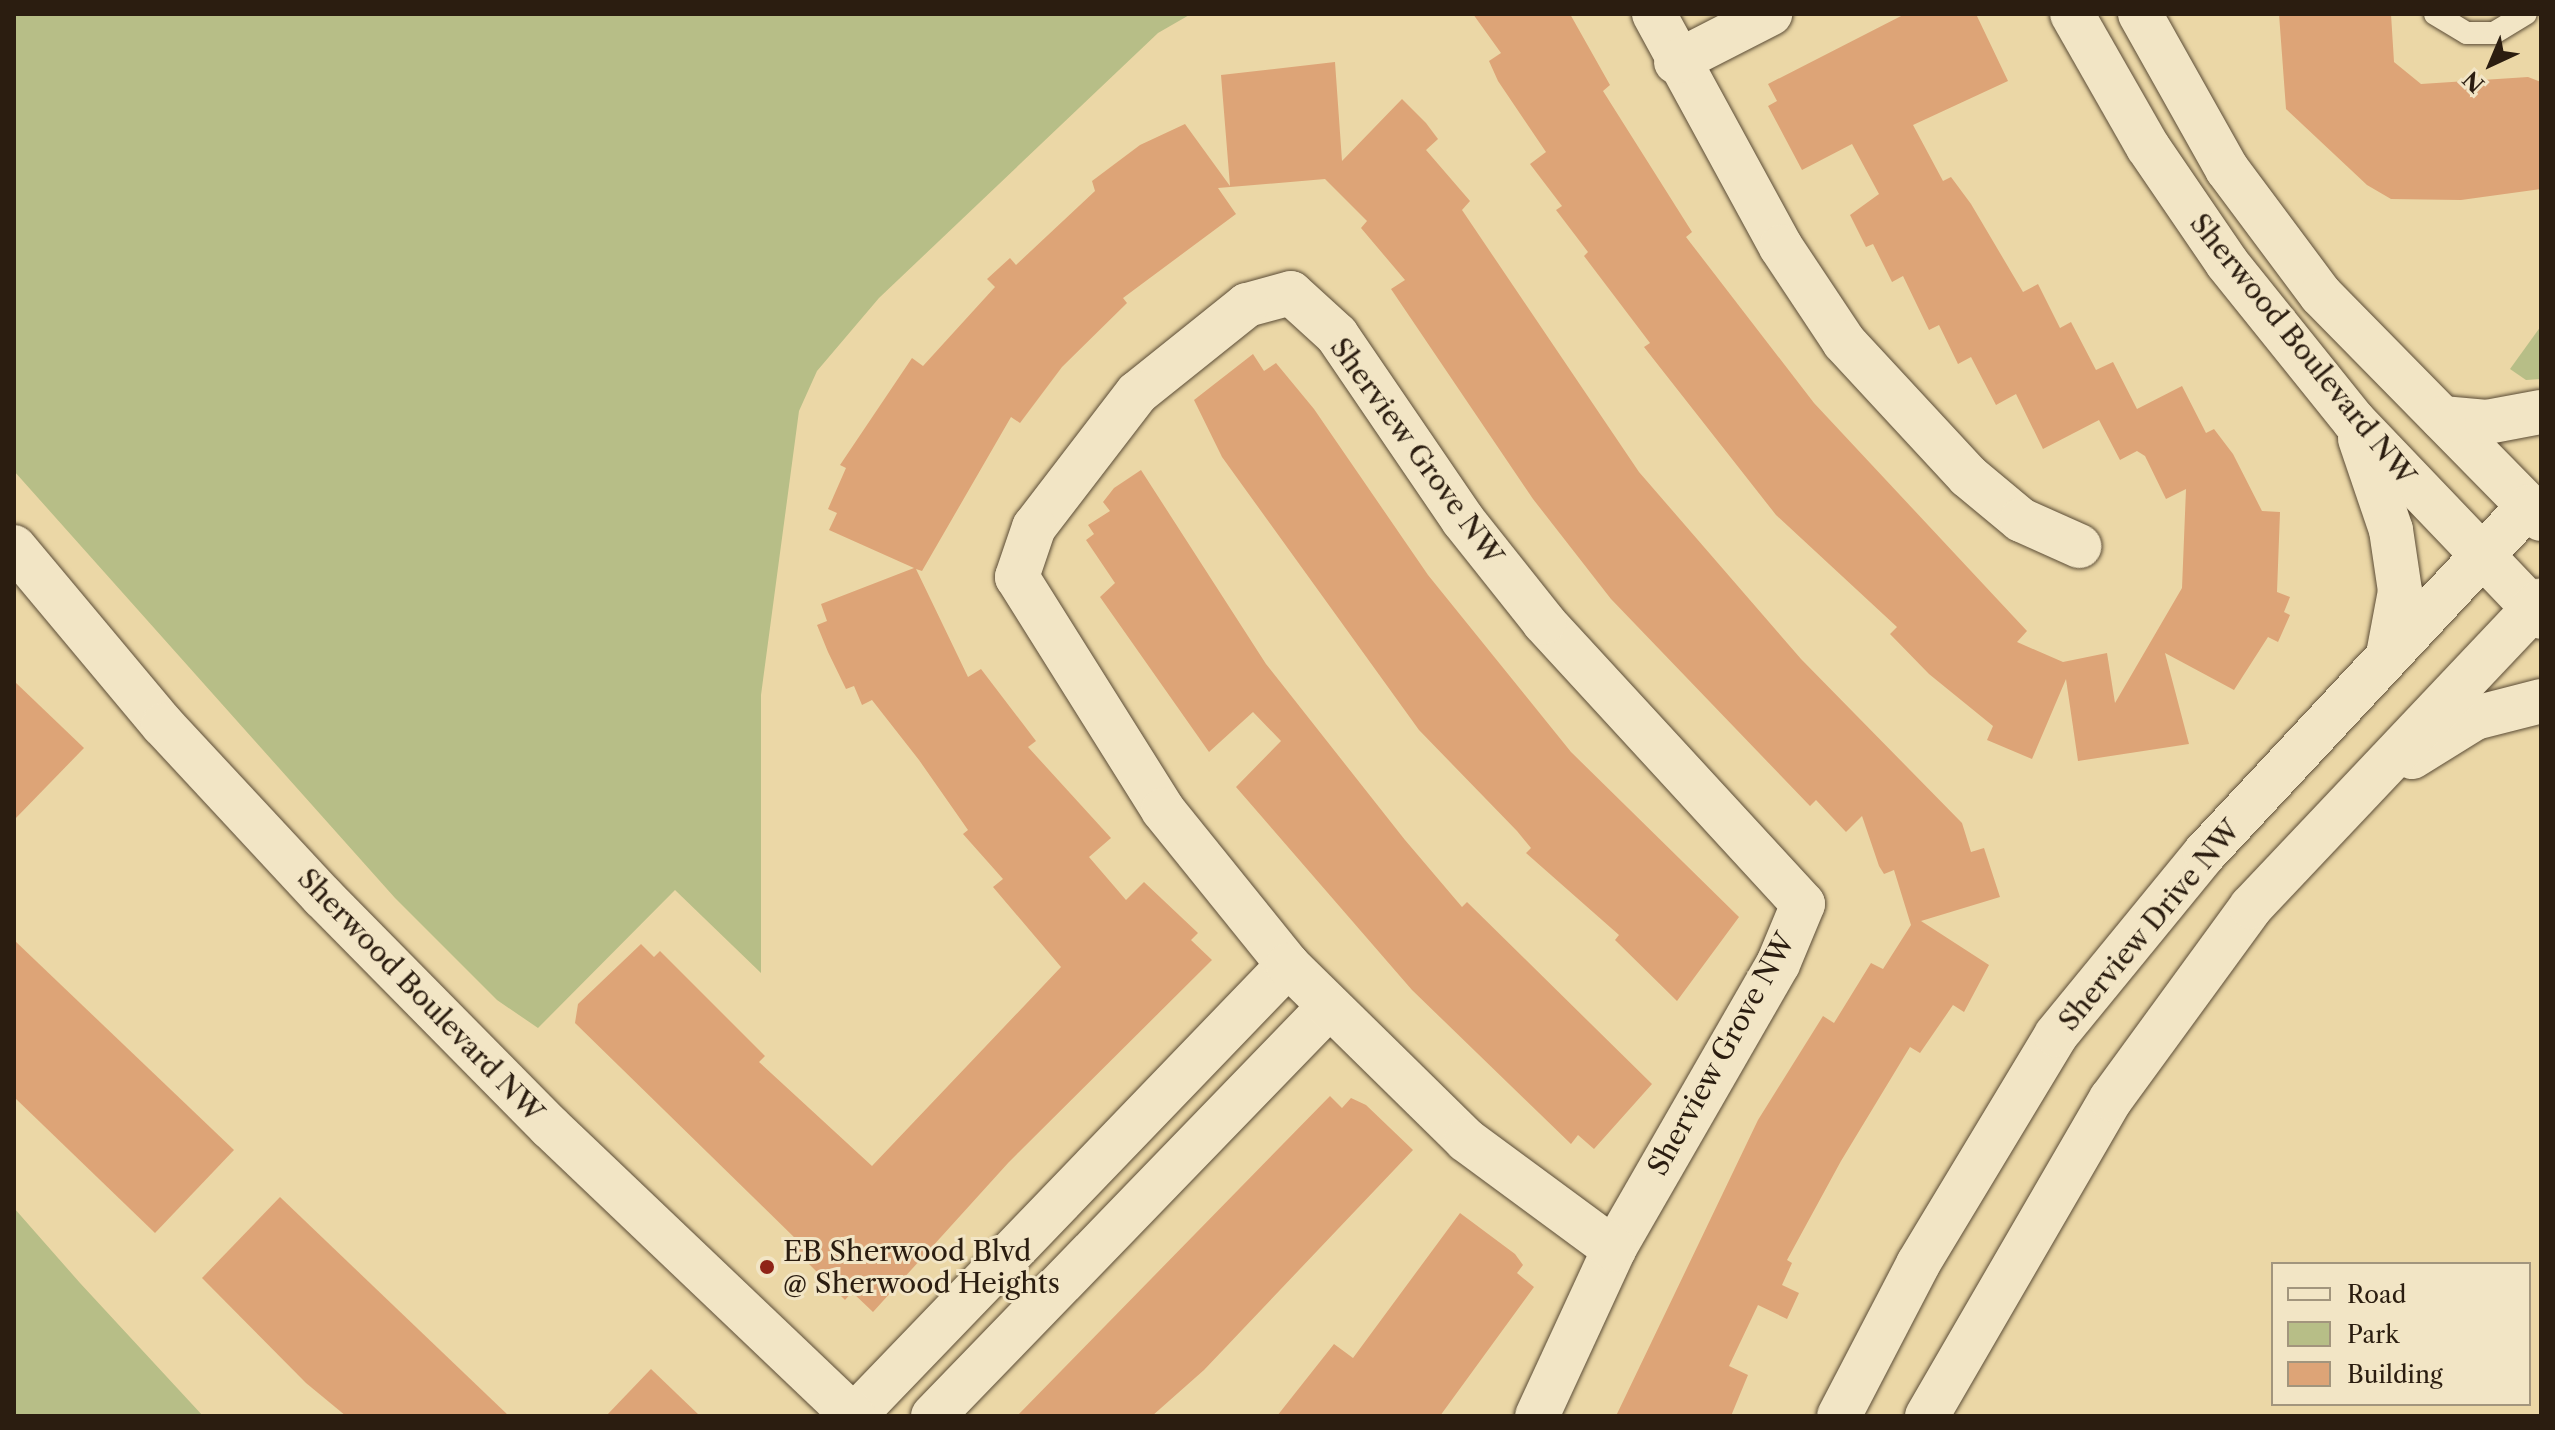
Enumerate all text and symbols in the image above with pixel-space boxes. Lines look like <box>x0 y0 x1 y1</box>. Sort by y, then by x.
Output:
north arrow <box>2451 24 2531 104</box>
text: N <box>2458 65 2490 98</box>
street label: Sherwood Boulevard NW <box>2183 207 2423 491</box>
street label: Sherview Grove NW <box>1323 331 1511 571</box>
street label: Sherview Drive NW <box>2051 813 2247 1037</box>
street label: Sherwood Boulevard NW <box>291 861 551 1129</box>
street label: Sherview Grove NW <box>1640 927 1802 1181</box>
place label: EB Sherwood Blvd @ Sherwood Heights <box>783 1234 1060 1300</box>
marker: EB Sherwood Blvd @ Sherwood Heights <box>758 1258 776 1276</box>
legend <box>2271 1262 2531 1406</box>
text: Road <box>2347 1280 2406 1309</box>
text: Park <box>2347 1320 2399 1349</box>
text: Building <box>2347 1360 2443 1389</box>

